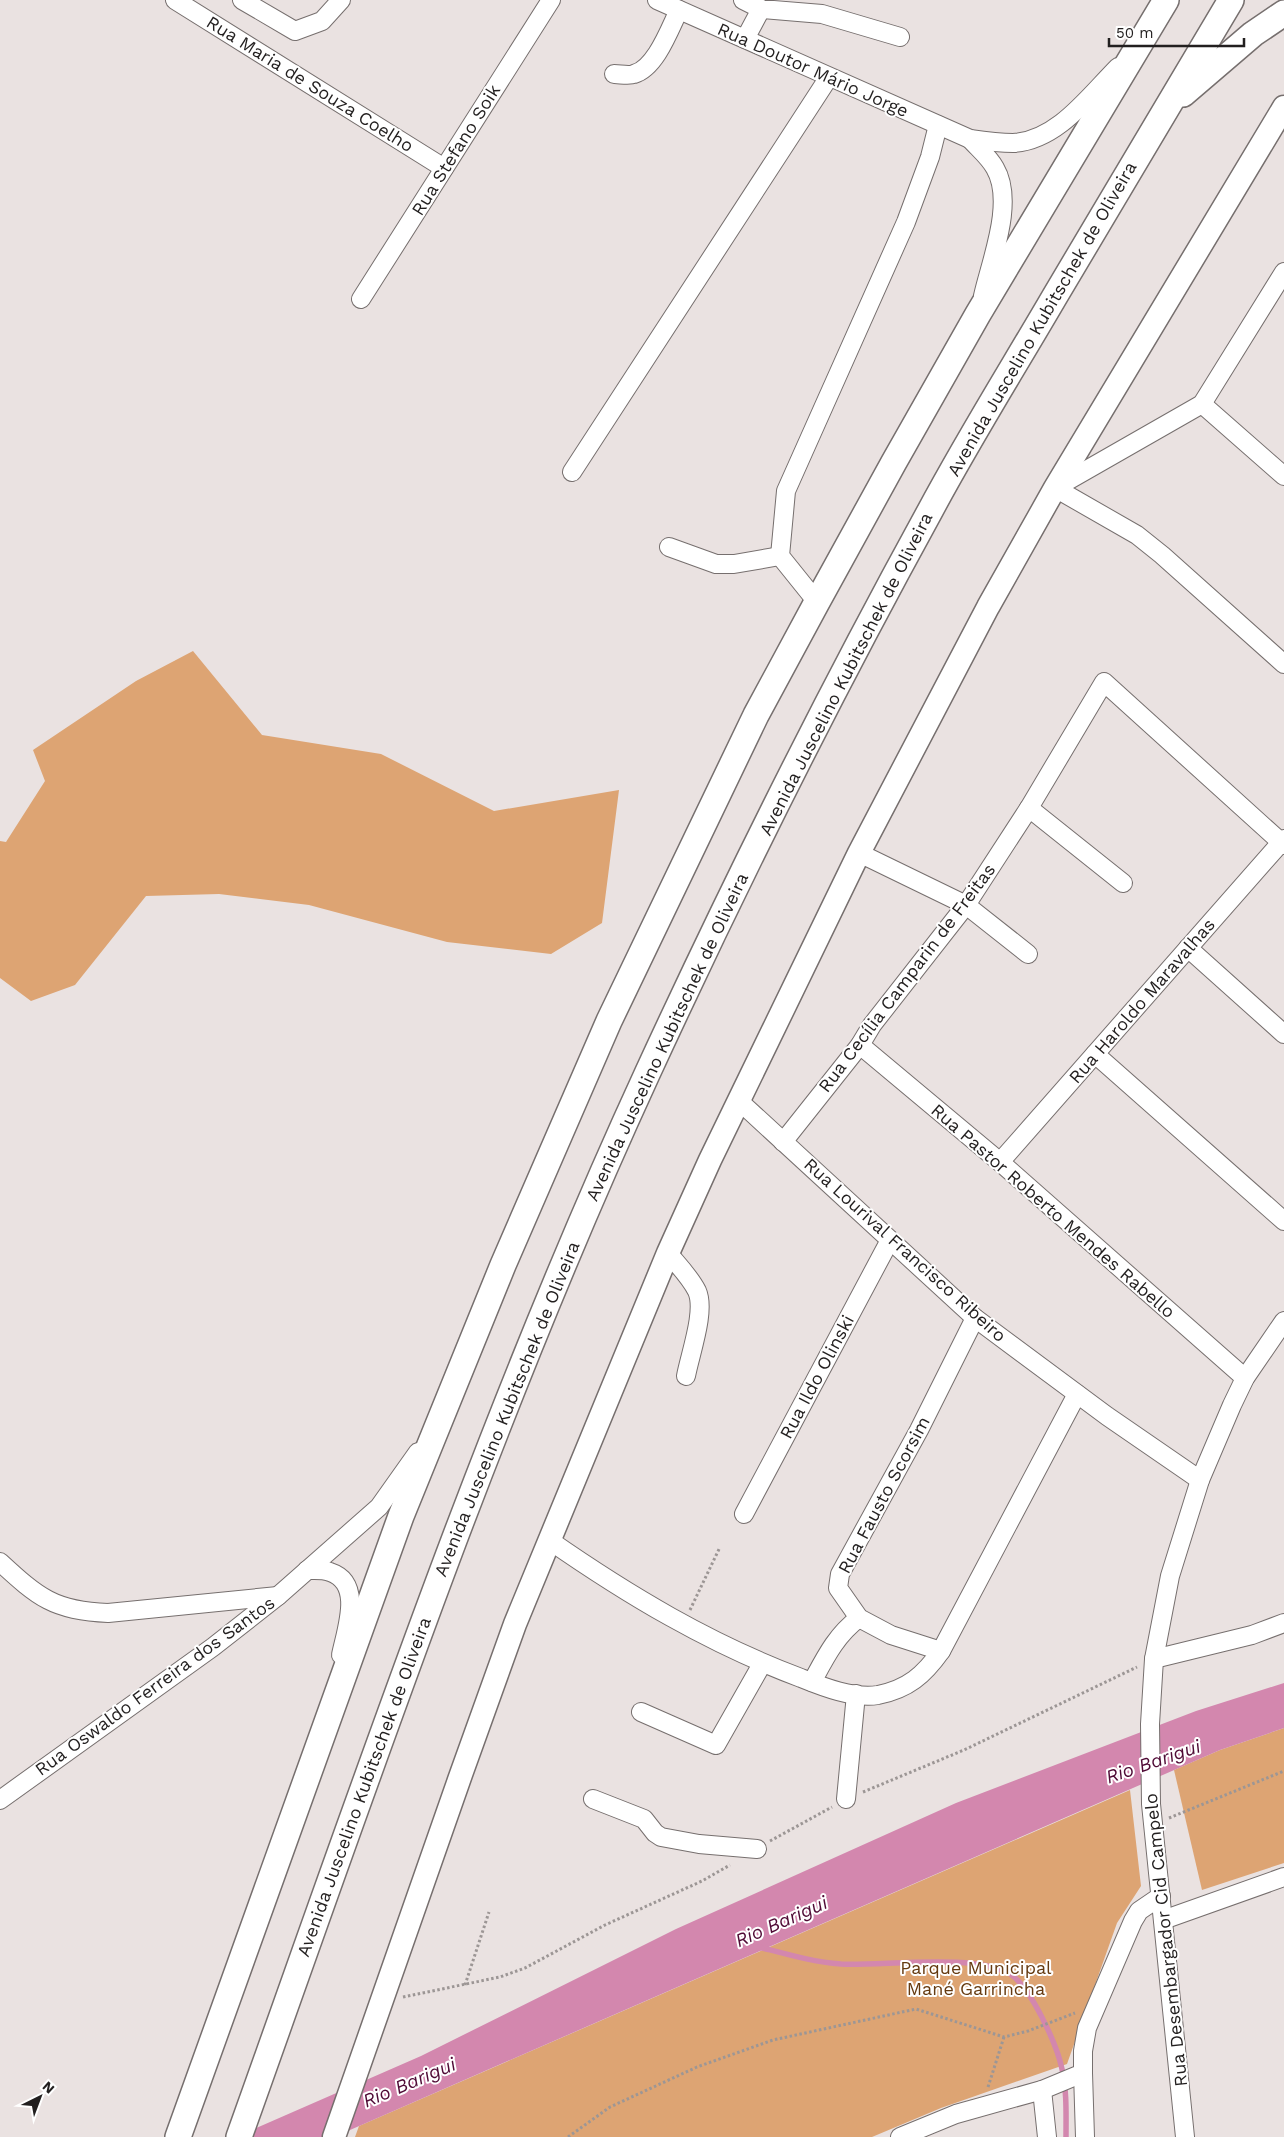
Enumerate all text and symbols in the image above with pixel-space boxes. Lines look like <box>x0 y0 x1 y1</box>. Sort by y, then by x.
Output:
street label: Rua Maria de Souza Coelho <box>203 11 418 156</box>
scale bar <box>1109 15 1244 47</box>
street label: Rua Doutor Mário Jorge <box>714 18 912 121</box>
text: 50 m <box>1116 24 1153 42</box>
street label: Rua Stefano Soik <box>407 80 504 219</box>
street label: Avenida Juscelino Kubitschek de Oliveira <box>943 158 1141 480</box>
street label: Avenida Juscelino Kubitschek de Oliveira <box>755 509 937 839</box>
street label: Rua Cecília Camparin de Freitas <box>814 859 999 1096</box>
street label: Avenida Juscelino Kubitschek de Oliveira <box>581 869 752 1204</box>
street label: Rua Haroldo Maravalhas <box>1064 914 1219 1087</box>
street label: Rua Pastor Roberto Mendes Rabello <box>927 1099 1179 1322</box>
street label: Rua Lourival Francisco Ribeiro <box>800 1153 1011 1346</box>
street label: Avenida Juscelino Kubitschek de Oliveira <box>429 1238 584 1580</box>
street label: Rua Ildo Olinski <box>775 1311 858 1442</box>
street label: Rua Fausto Scorsim <box>833 1413 934 1577</box>
street label: Rua Oswaldo Ferreira dos Santos <box>31 1592 279 1780</box>
street label: Avenida Juscelino Kubitschek de Oliveira <box>292 1614 435 1959</box>
water label: Rio Barigui <box>1103 1734 1205 1788</box>
street label: Rua Desembargador Cid Campelo <box>1140 1792 1191 2088</box>
water label: Rio Barigui <box>731 1890 832 1952</box>
park label: Parque Municipal Mané Garrincha <box>900 1957 1052 1999</box>
water label: Rio Barigui <box>359 2052 460 2112</box>
north arrow <box>15 2072 65 2122</box>
text: N <box>39 2078 58 2097</box>

